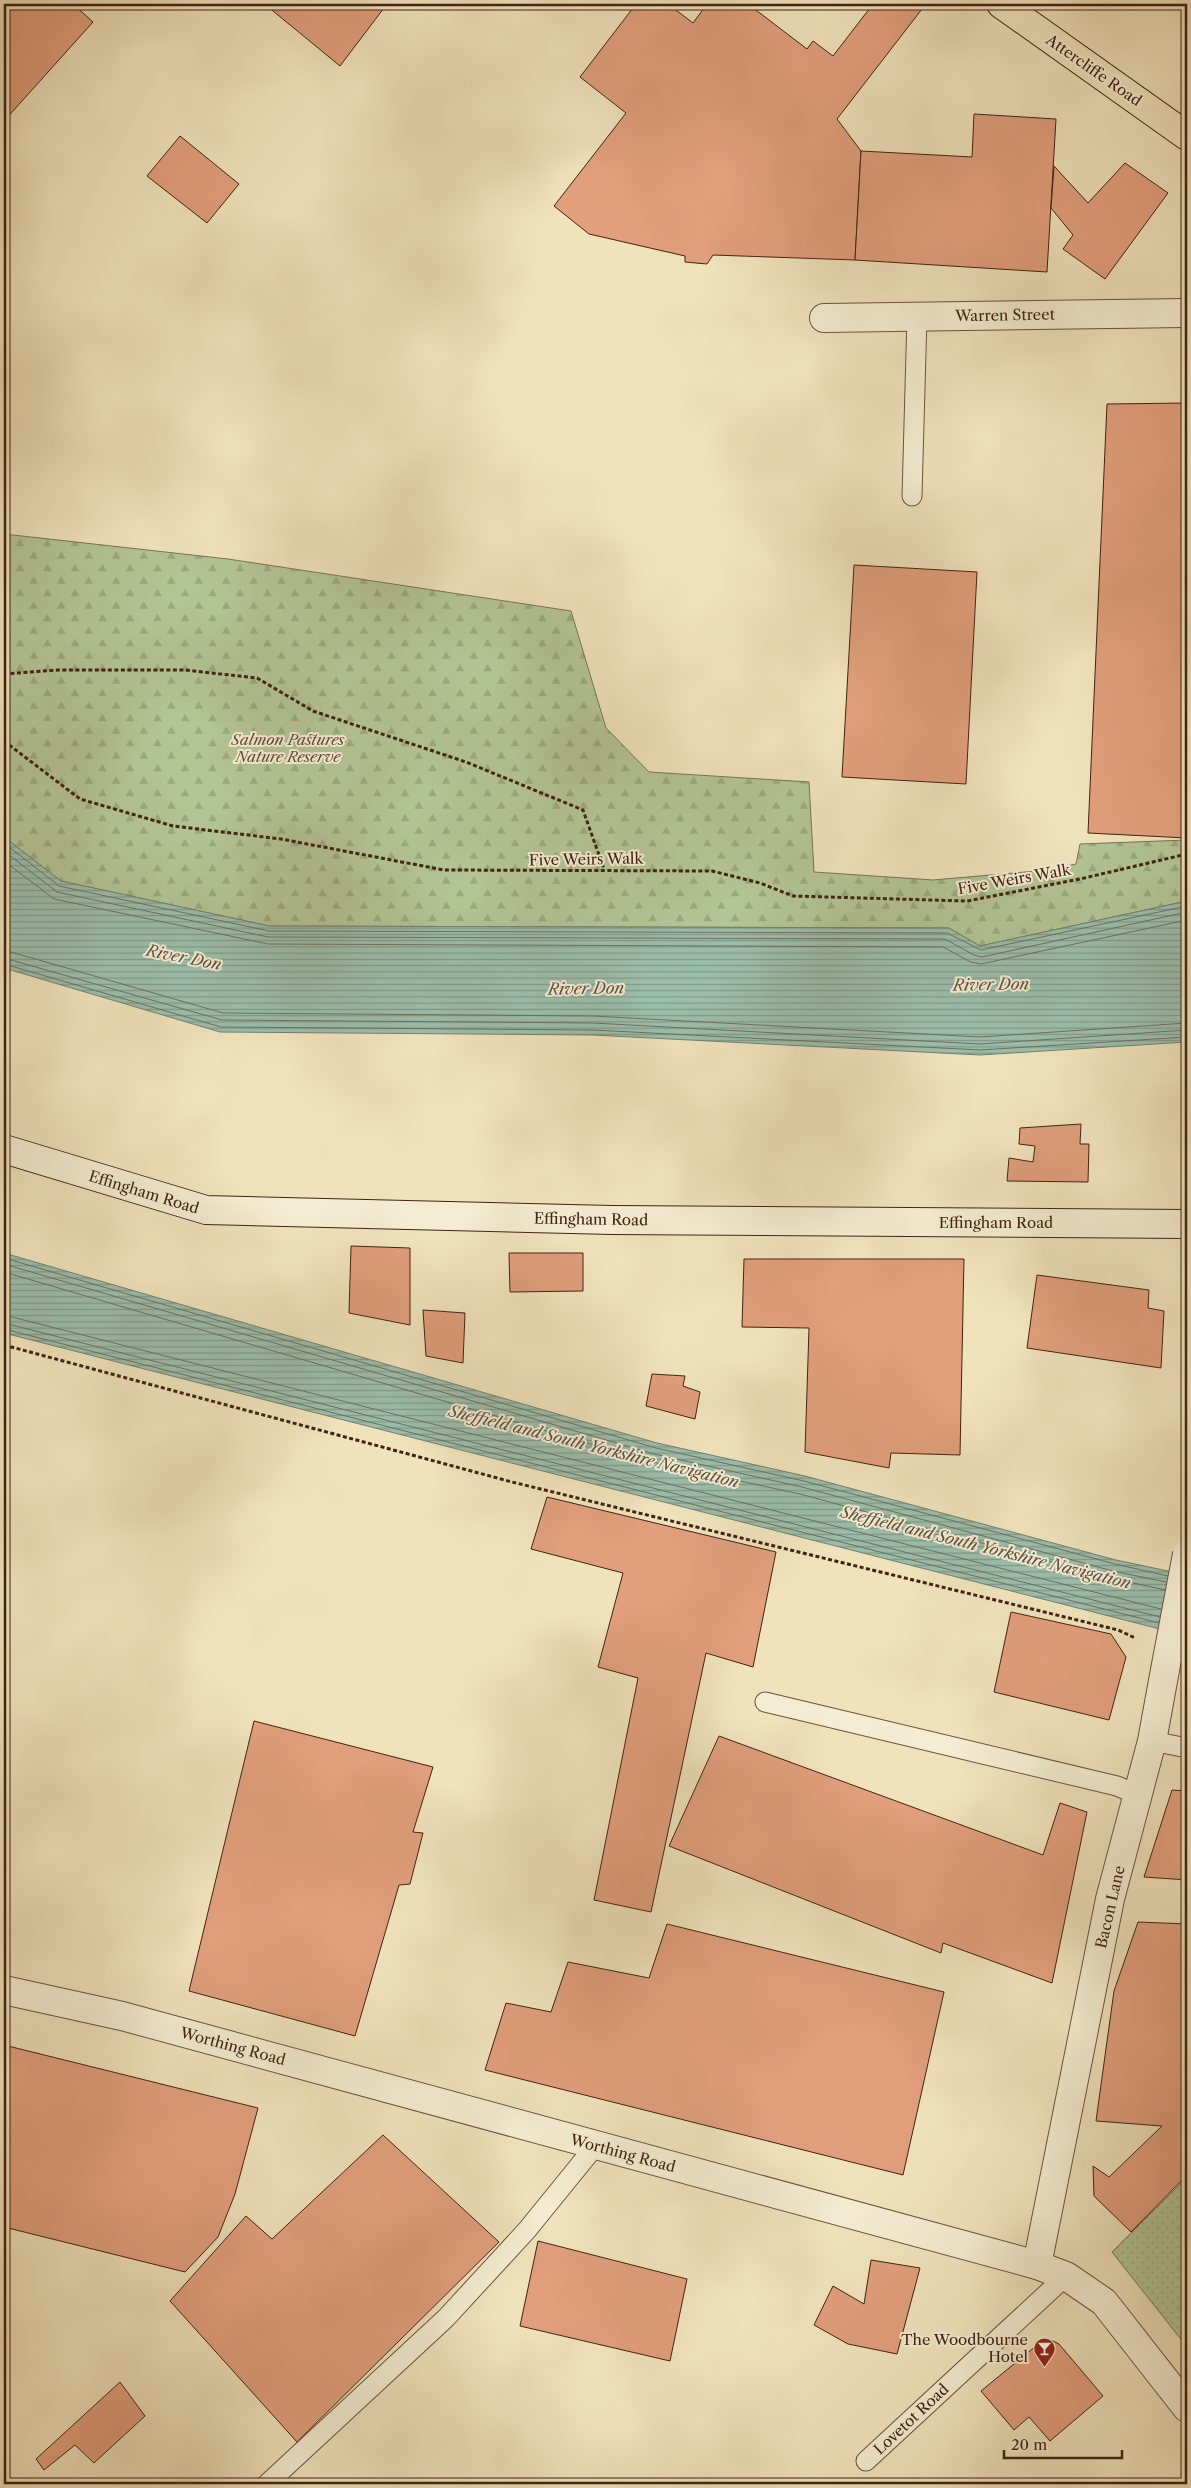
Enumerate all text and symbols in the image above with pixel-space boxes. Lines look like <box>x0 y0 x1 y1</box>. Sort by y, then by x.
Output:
street label: Attercliffe Road <box>1042 29 1146 110</box>
street label: Warren Street <box>954 305 1056 325</box>
park label: Salmon Pastures Nature Reserve <box>230 730 345 766</box>
street label: Five Weirs Walk <box>529 848 645 869</box>
street label: Five Weirs Walk <box>956 860 1073 898</box>
water label: River Don <box>143 940 223 974</box>
water label: River Don <box>951 973 1029 995</box>
water label: River Don <box>546 977 624 999</box>
street label: Effingham Road <box>87 1166 201 1218</box>
street label: Effingham Road <box>534 1209 648 1229</box>
street label: Effingham Road <box>939 1213 1053 1232</box>
water label: Sheffield and South Yorkshire Navigation <box>446 1400 741 1492</box>
water label: Sheffield and South Yorkshire Navigation <box>838 1501 1133 1593</box>
street label: Bacon Lane <box>1091 1864 1129 1950</box>
street label: Worthing Road <box>177 2023 288 2069</box>
street label: Worthing Road <box>567 2130 678 2176</box>
place label: The Woodbourne Hotel <box>901 2330 1029 2366</box>
bar icon: The Woodbourne Hotel <box>1032 2336 1056 2367</box>
street label: Lovetot Road <box>870 2379 952 2459</box>
scale bar <box>1004 2428 1121 2460</box>
text: 20 m <box>1011 2435 1047 2454</box>

